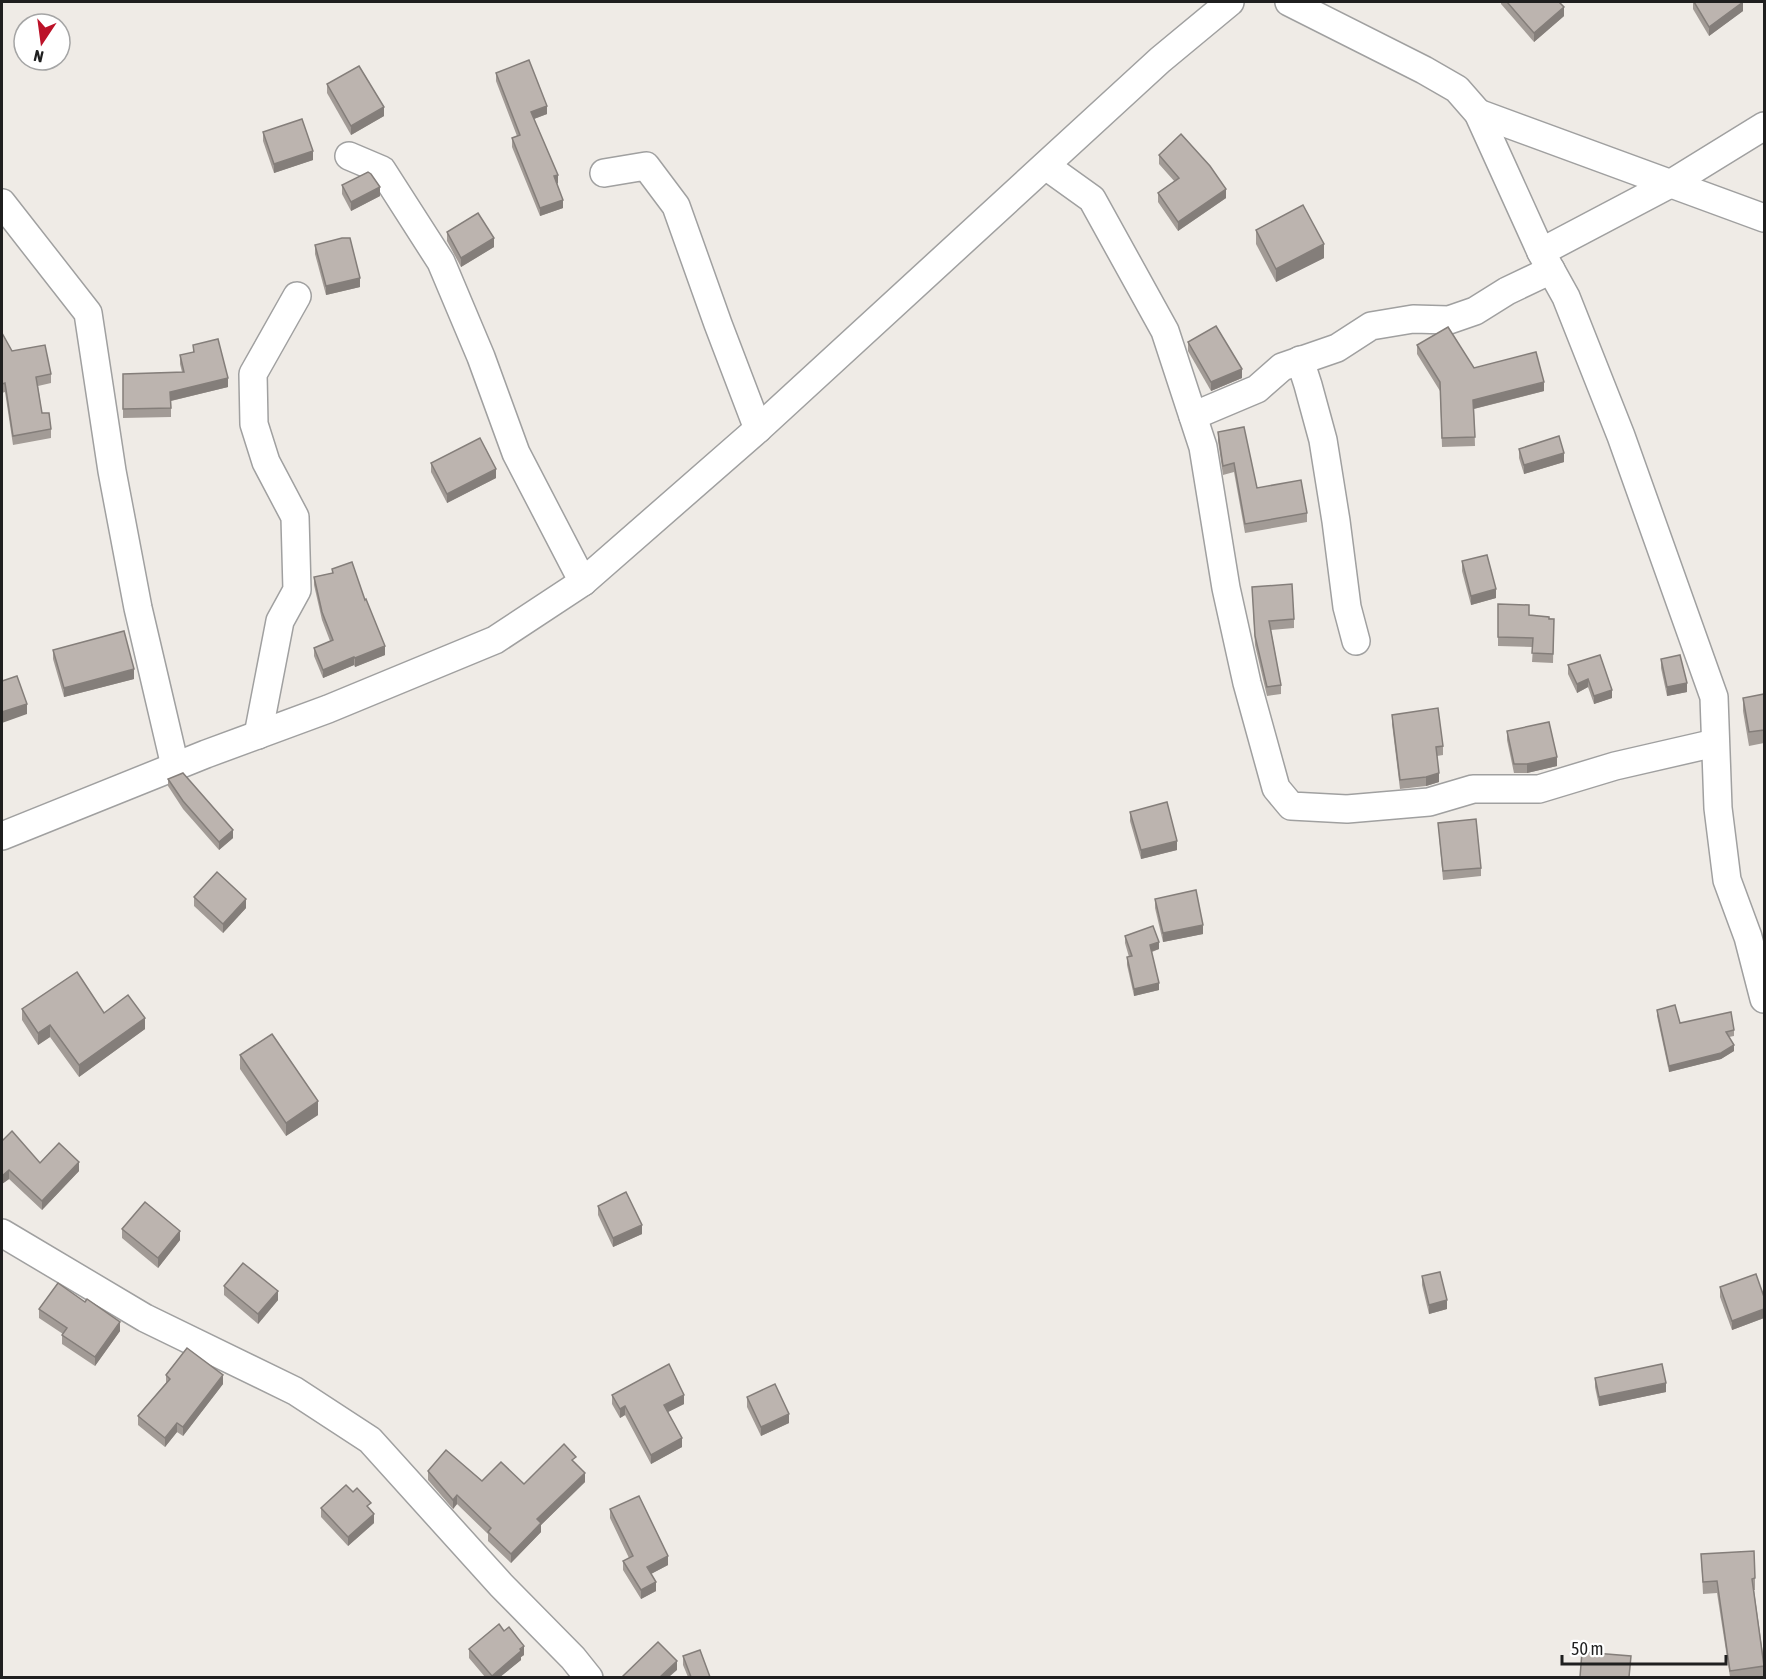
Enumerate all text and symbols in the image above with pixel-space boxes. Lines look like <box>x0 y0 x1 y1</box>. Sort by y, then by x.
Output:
north arrow <box>12 12 72 72</box>
text: N <box>32 47 45 66</box>
scale bar <box>1562 1628 1726 1666</box>
text: 50 m <box>1571 1638 1603 1659</box>

